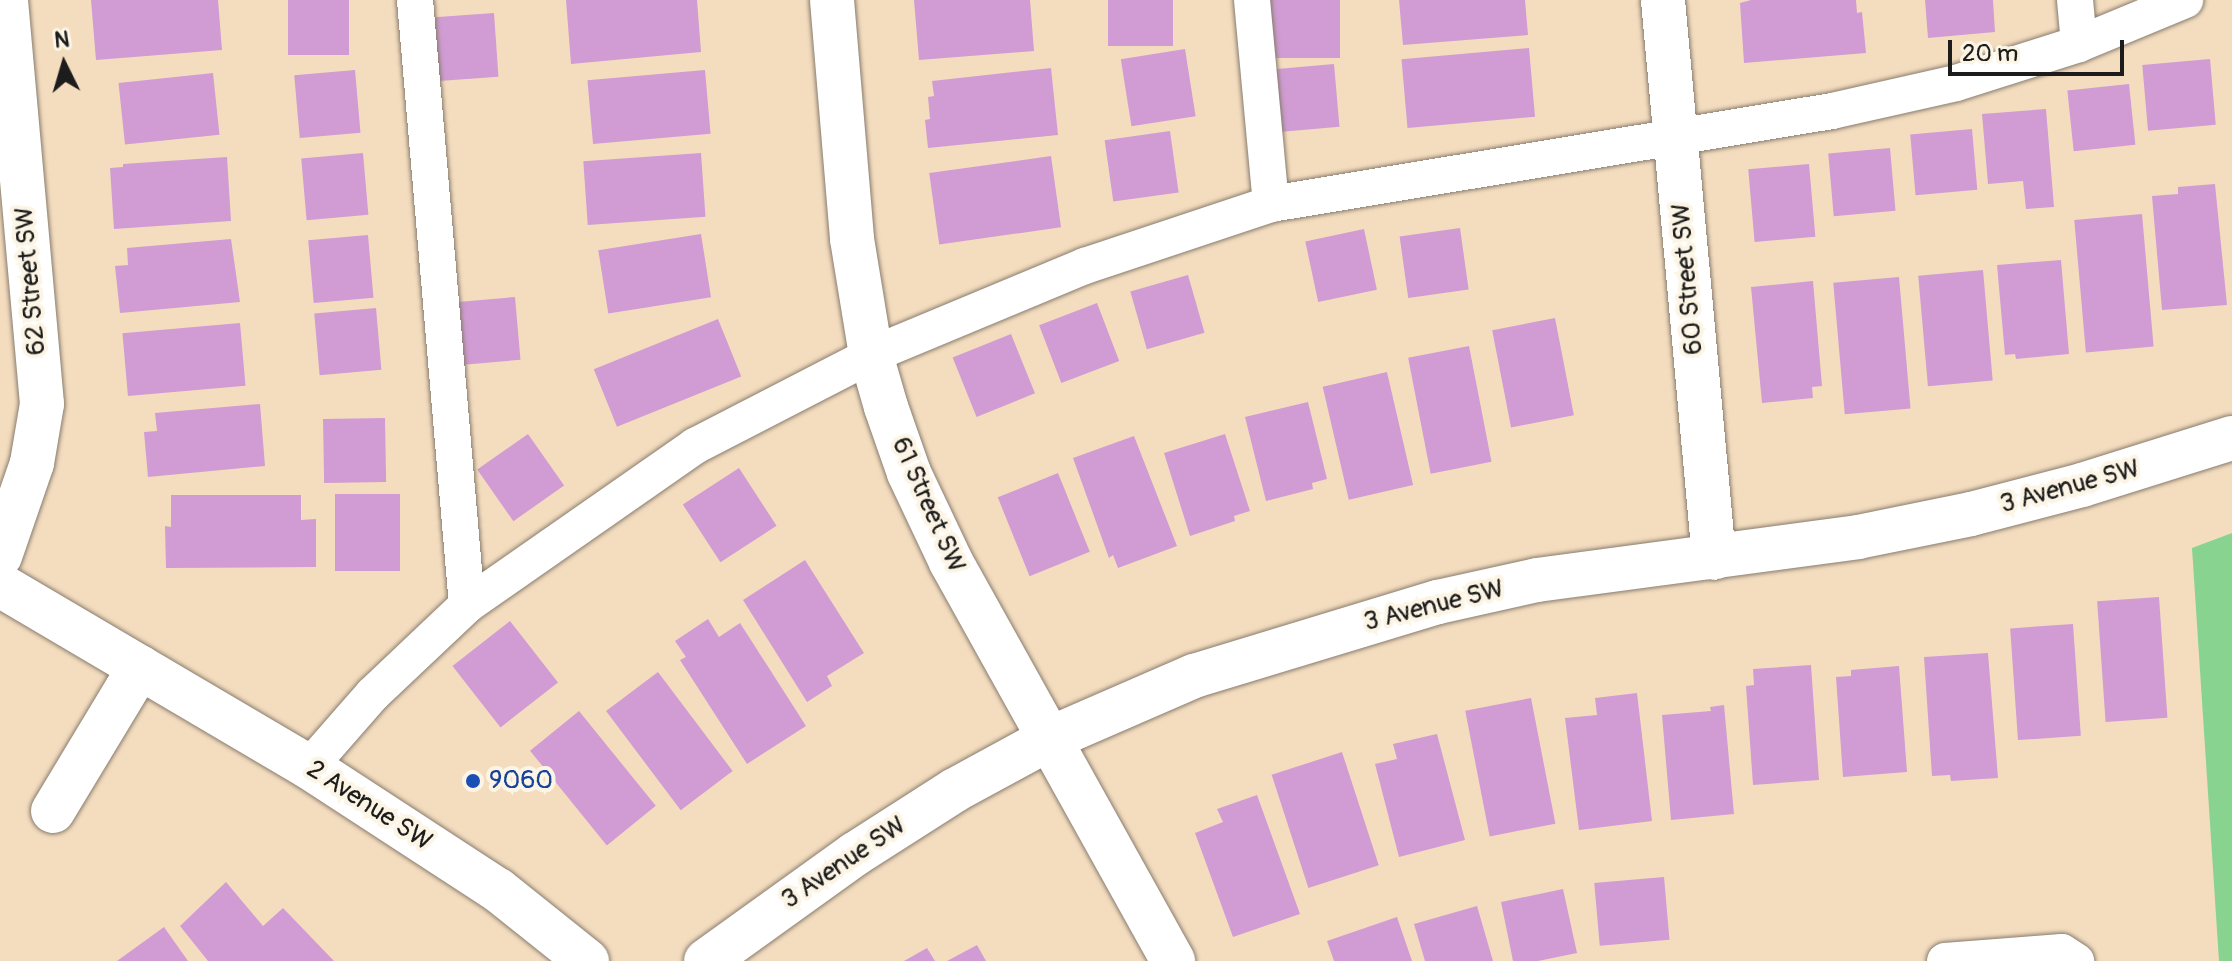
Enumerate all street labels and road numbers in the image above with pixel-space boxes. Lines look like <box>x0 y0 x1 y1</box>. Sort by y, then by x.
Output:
street label: 60 Street SW <box>1666 202 1710 356</box>
street label: 62 Street SW <box>9 206 53 356</box>
street label: 61 Street SW <box>884 433 972 577</box>
street label: 3 Avenue SW <box>1997 453 2143 521</box>
street label: 3 Avenue SW <box>1361 574 1507 638</box>
street label: 2 Avenue SW <box>300 754 438 858</box>
street label: 3 Avenue SW <box>776 810 912 916</box>

